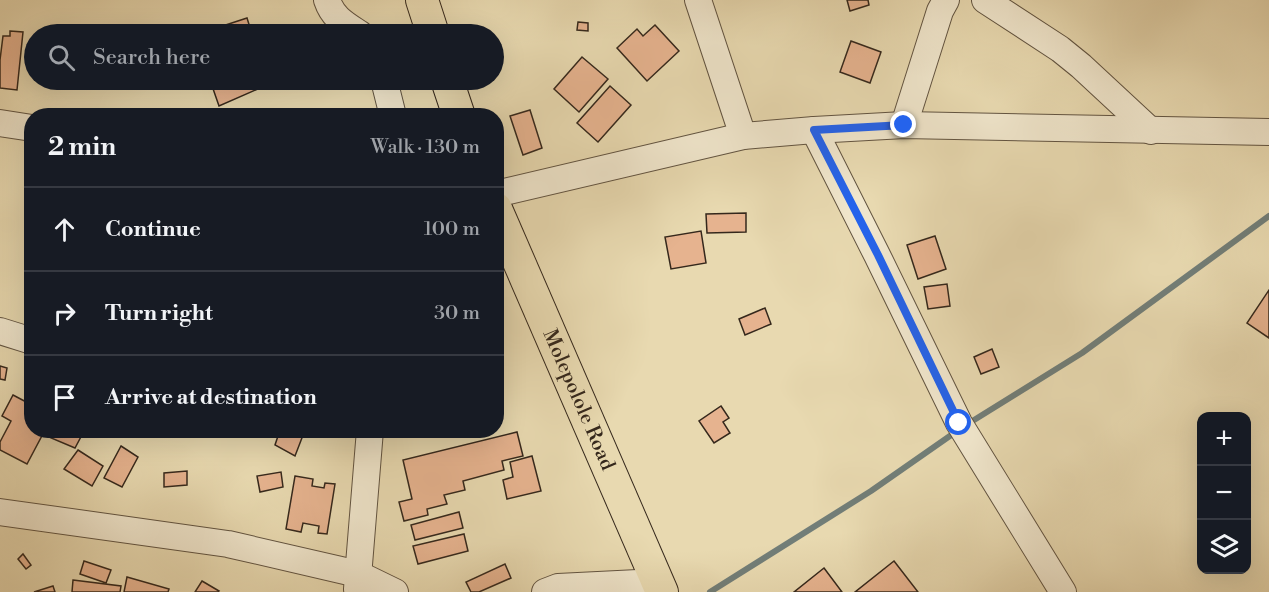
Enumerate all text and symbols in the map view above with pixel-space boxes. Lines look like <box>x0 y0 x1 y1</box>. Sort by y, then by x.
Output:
search box <box>24 24 504 90</box>
icon: search <box>45 41 78 74</box>
text: Search here <box>93 44 210 71</box>
route end <box>890 111 916 137</box>
text: 2 min <box>48 131 116 163</box>
text: Walk · 130 m <box>371 135 480 160</box>
icon: ahead <box>48 213 81 246</box>
text: Continue <box>105 216 201 243</box>
text: 100 m <box>424 217 480 242</box>
icon: right <box>48 297 81 330</box>
text: Turn right <box>105 300 213 327</box>
text: 30 m <box>434 301 480 326</box>
street label: Molepolole Road <box>537 325 621 475</box>
icon: arrive <box>48 381 81 414</box>
text: Arrive at destination <box>105 384 317 411</box>
route start <box>945 409 971 435</box>
map controls <box>1197 412 1251 574</box>
button: + <box>1197 412 1251 466</box>
button: − <box>1197 466 1251 520</box>
button: layers <box>1197 520 1251 574</box>

